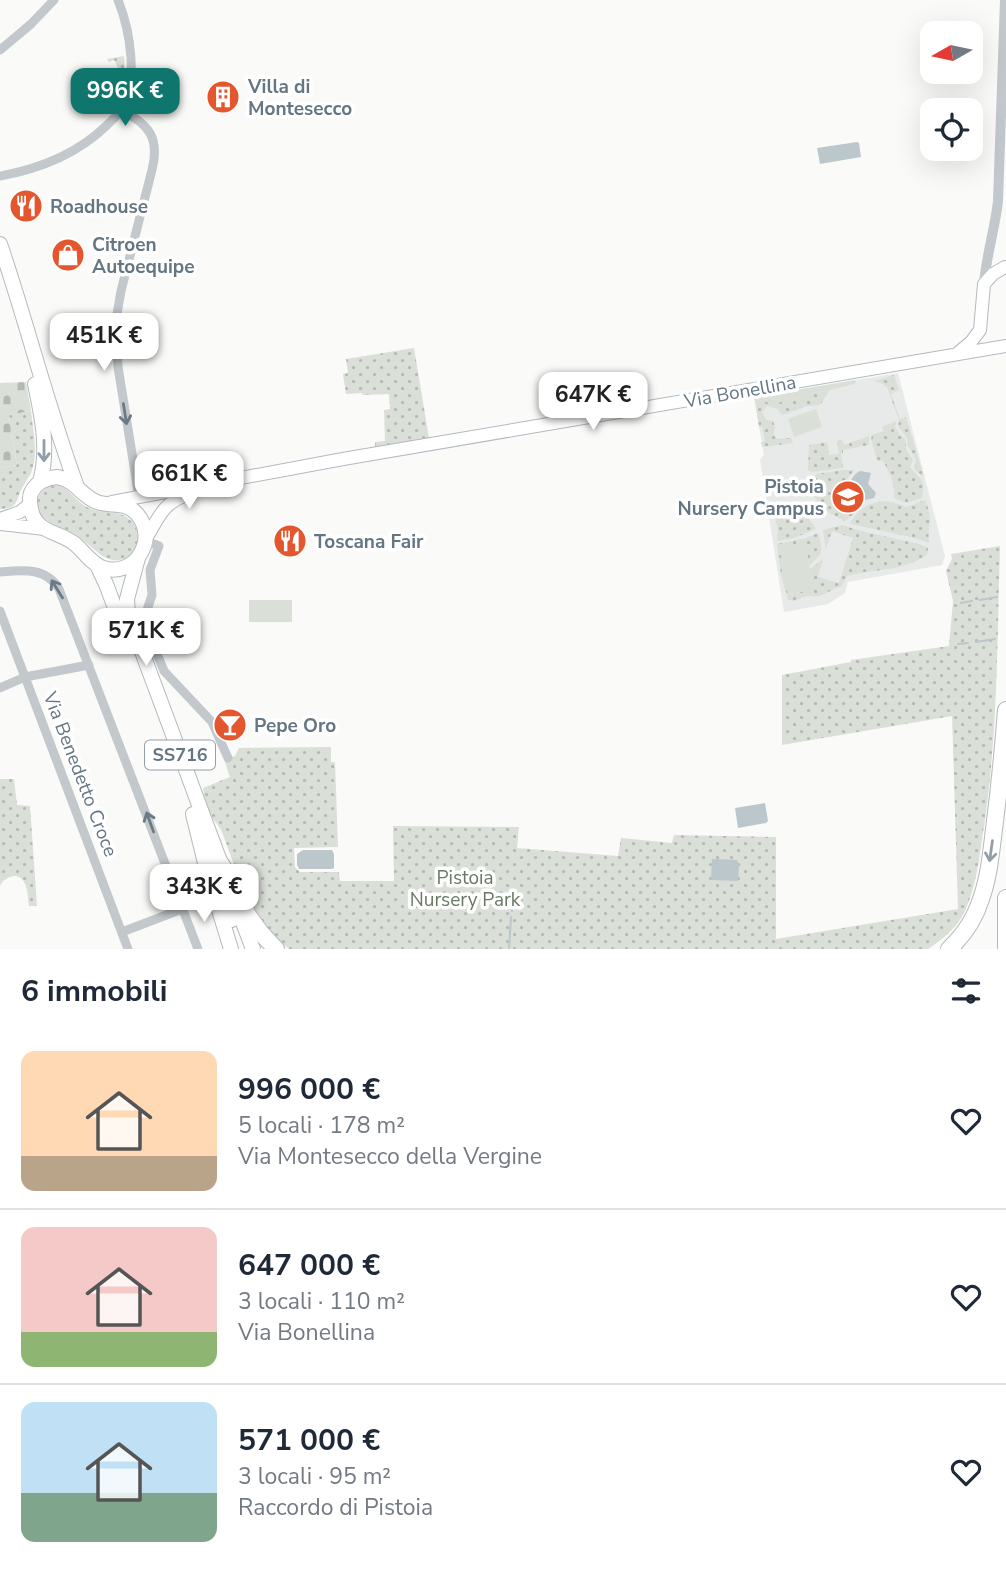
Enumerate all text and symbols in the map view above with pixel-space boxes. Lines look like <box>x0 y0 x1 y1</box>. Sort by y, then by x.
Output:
north arrow <box>920 21 984 84</box>
map controls <box>920 21 983 161</box>
pin: 996K € <box>68 68 182 128</box>
place label: Villa di Montesecco <box>247 74 352 122</box>
text: 996K € <box>87 75 163 106</box>
building icon: Villa di Montesecco <box>204 78 242 116</box>
button: locate <box>920 98 983 161</box>
restaurant icon: Roadhouse <box>7 187 45 225</box>
place label: Roadhouse <box>50 194 148 220</box>
place label: Citroen Autoequipe <box>92 232 195 280</box>
shop icon: Citroen Autoequipe <box>49 236 87 274</box>
pin: 451K € <box>47 314 161 373</box>
text: 451K € <box>66 320 142 351</box>
street label: Via Bonellina <box>681 369 798 415</box>
pin: 647K € <box>536 372 650 432</box>
text: 647K € <box>555 379 631 410</box>
one-way arrow <box>119 402 132 425</box>
one-way arrow <box>37 439 51 462</box>
pin: 661K € <box>132 452 246 511</box>
text: 661K € <box>151 458 227 489</box>
place label: Pistoia Nursery Campus <box>677 474 824 522</box>
school or university icon: Pistoia Nursery Campus <box>829 478 867 516</box>
restaurant icon: Toscana Fair <box>271 522 309 560</box>
place label: Toscana Fair <box>314 529 424 555</box>
one-way arrow <box>50 579 64 599</box>
pin: 571K € <box>89 608 203 668</box>
text: 571K € <box>108 615 184 646</box>
street label: Via Benedetto Croce <box>36 687 123 861</box>
bar icon: Pepe Oro <box>211 706 249 744</box>
place label: Pepe Oro <box>254 713 336 739</box>
road number: SS716 <box>145 740 215 770</box>
one-way arrow <box>143 812 155 834</box>
one-way arrow <box>984 839 997 862</box>
pin: 343K € <box>147 864 261 924</box>
park label: Pistoia Nursery Park <box>410 865 521 913</box>
text: 343K € <box>166 871 242 902</box>
text: 6 immobili <box>21 971 168 1012</box>
icon: filters <box>947 972 985 1010</box>
text: 996 000 € <box>238 1069 380 1110</box>
icon: home <box>77 1079 161 1163</box>
icon: heart <box>947 1102 985 1140</box>
text: 5 locali · 178 m² <box>238 1110 405 1141</box>
text: Via Montesecco della Vergine <box>238 1141 542 1172</box>
text: 647 000 € <box>238 1245 380 1286</box>
icon: home <box>77 1255 161 1339</box>
icon: heart <box>947 1278 985 1316</box>
text: 3 locali · 110 m² <box>238 1286 405 1317</box>
text: Via Bonellina <box>238 1317 375 1348</box>
text: 571 000 € <box>238 1420 380 1461</box>
icon: home <box>77 1430 161 1514</box>
icon: heart <box>947 1453 985 1491</box>
text: 3 locali · 95 m² <box>238 1461 391 1492</box>
text: Raccordo di Pistoia <box>238 1492 433 1523</box>

